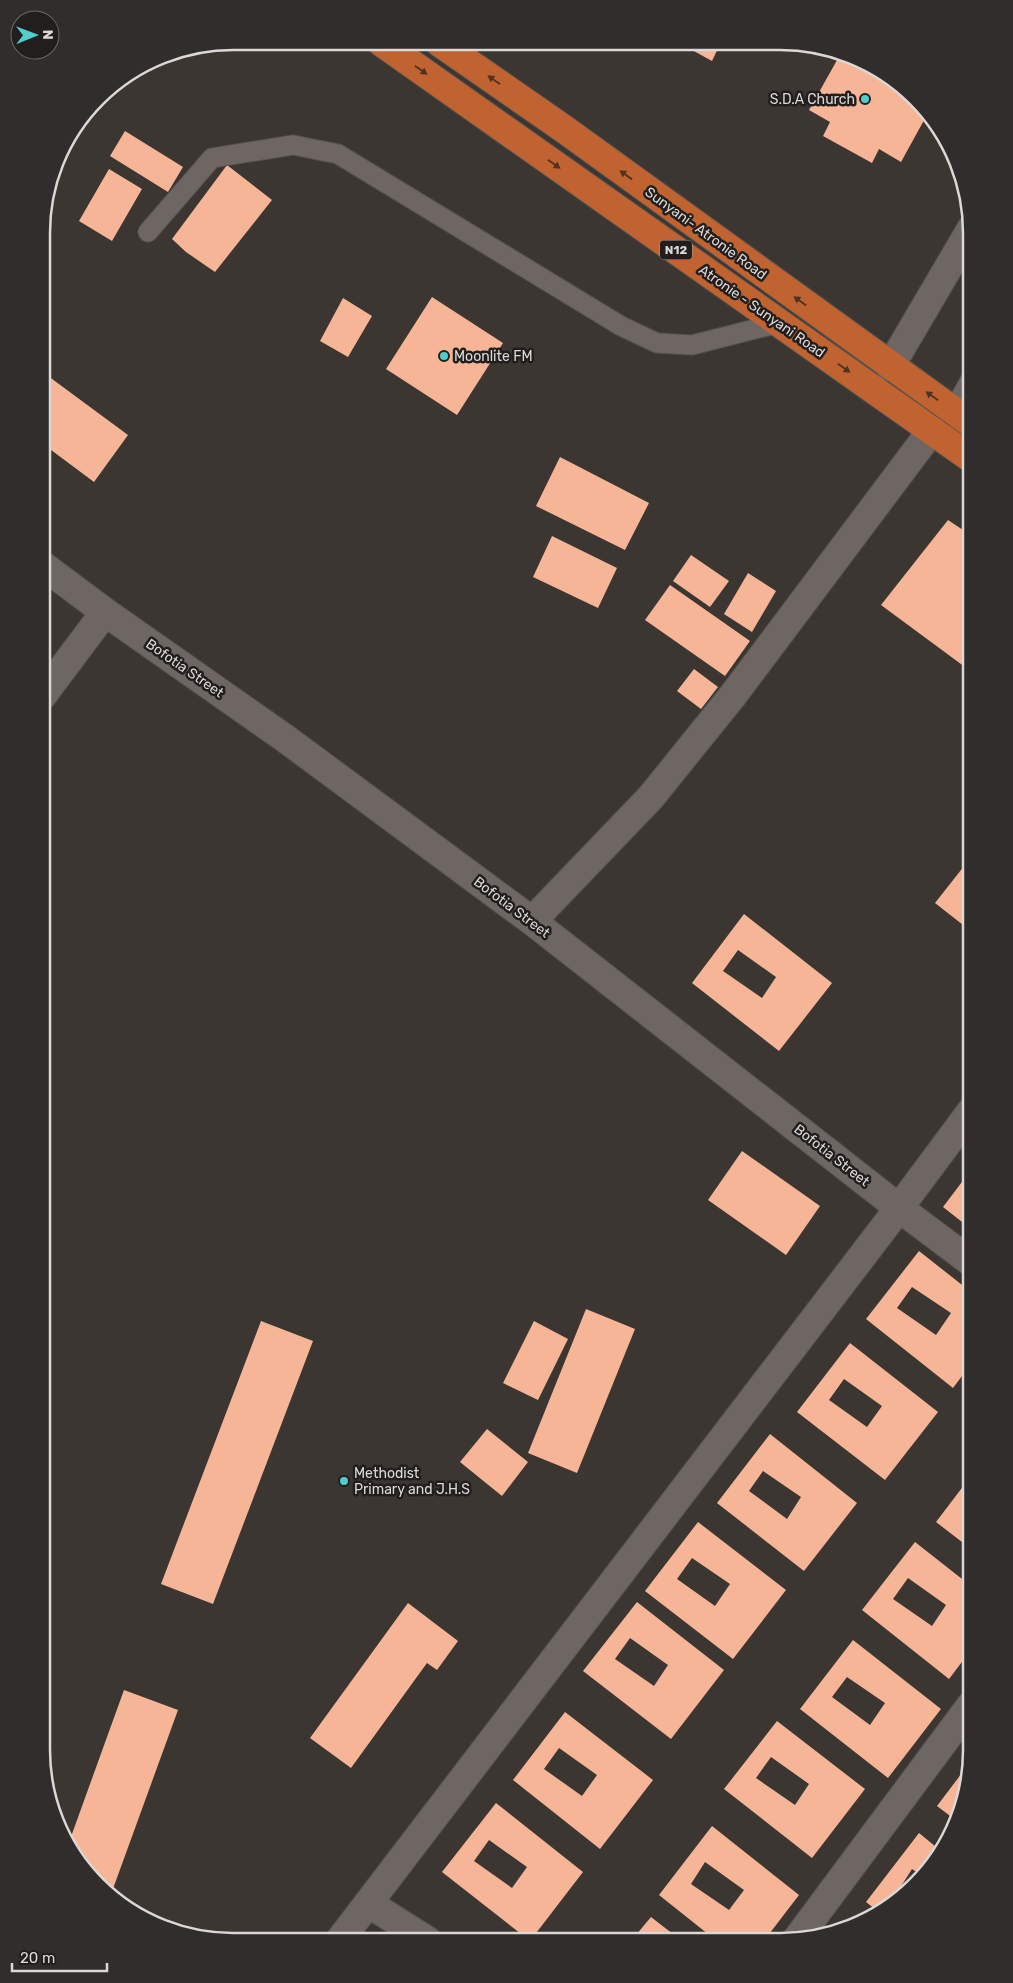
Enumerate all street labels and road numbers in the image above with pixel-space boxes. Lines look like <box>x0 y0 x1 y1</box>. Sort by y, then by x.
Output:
street label: Sunyani- Atronie Road <box>642 184 770 283</box>
road number: N12 <box>660 240 692 260</box>
street label: Atronie - Sunyani Road <box>695 261 828 361</box>
street label: Bofotia Street <box>143 635 227 702</box>
street label: Bofotia Street <box>470 873 554 942</box>
street label: Bofotia Street <box>791 1121 873 1190</box>

